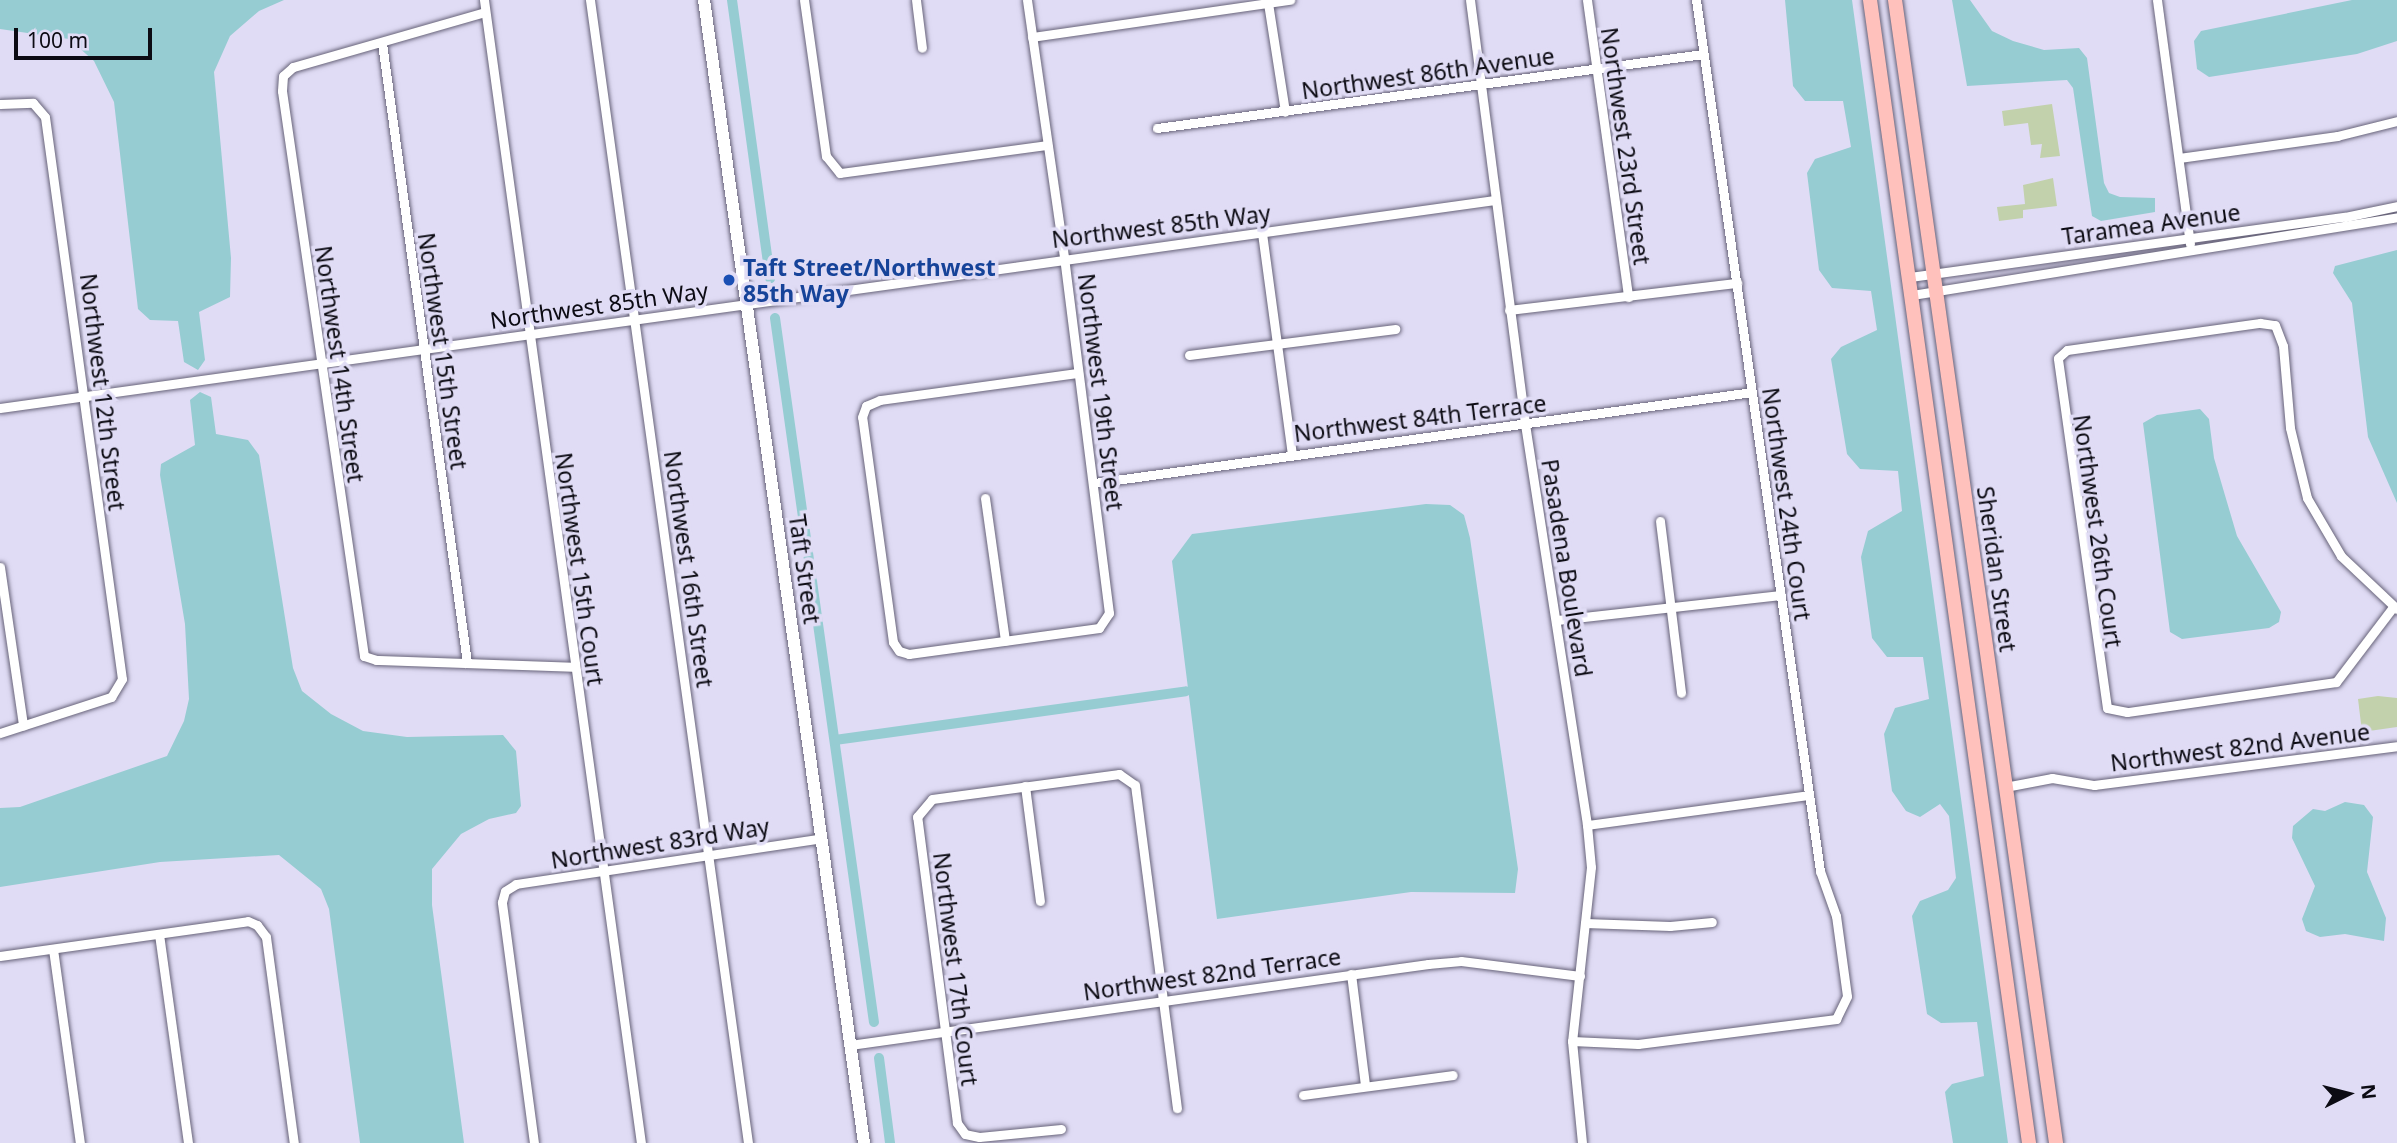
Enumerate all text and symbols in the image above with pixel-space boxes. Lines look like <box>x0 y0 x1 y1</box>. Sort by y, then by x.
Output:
scale bar <box>18 14 156 58</box>
text: 100 m <box>27 26 88 54</box>
street label: Northwest 23rd Street <box>1596 26 1656 266</box>
street label: Northwest 86th Avenue <box>1300 42 1556 104</box>
street label: Taramea Avenue <box>2060 198 2242 250</box>
street label: Northwest 85th Way <box>1050 199 1272 253</box>
street label: Northwest 15th Street <box>413 231 473 471</box>
street label: Northwest 14th Street <box>310 244 370 484</box>
place label: Taft Street/Northwest 85th Way <box>743 253 996 307</box>
street label: Northwest 12th Street <box>75 272 131 512</box>
marker: Taft Street/Northwest 85th Way <box>721 272 737 288</box>
street label: Northwest 19th Street <box>1073 272 1129 512</box>
street label: Northwest 85th Way <box>488 276 710 334</box>
street label: Northwest 24th Court <box>1757 386 1817 622</box>
street label: Northwest 84th Terrace <box>1292 389 1548 447</box>
street label: Northwest 26th Court <box>2068 413 2128 649</box>
street label: Northwest 16th Street <box>659 449 719 689</box>
street label: Northwest 15th Court <box>550 451 610 687</box>
street label: Pasadena Boulevard <box>1536 457 1598 679</box>
street label: Sheridan Street <box>1972 485 2022 653</box>
street label: Taft Street <box>784 512 826 626</box>
street label: Northwest 82nd Avenue <box>2109 717 2371 777</box>
street label: Northwest 83rd Way <box>549 812 771 874</box>
street label: Northwest 17th Court <box>928 851 984 1087</box>
street label: Northwest 82nd Terrace <box>1081 942 1343 1006</box>
north arrow <box>2313 1059 2383 1129</box>
text: N <box>2355 1083 2383 1101</box>

